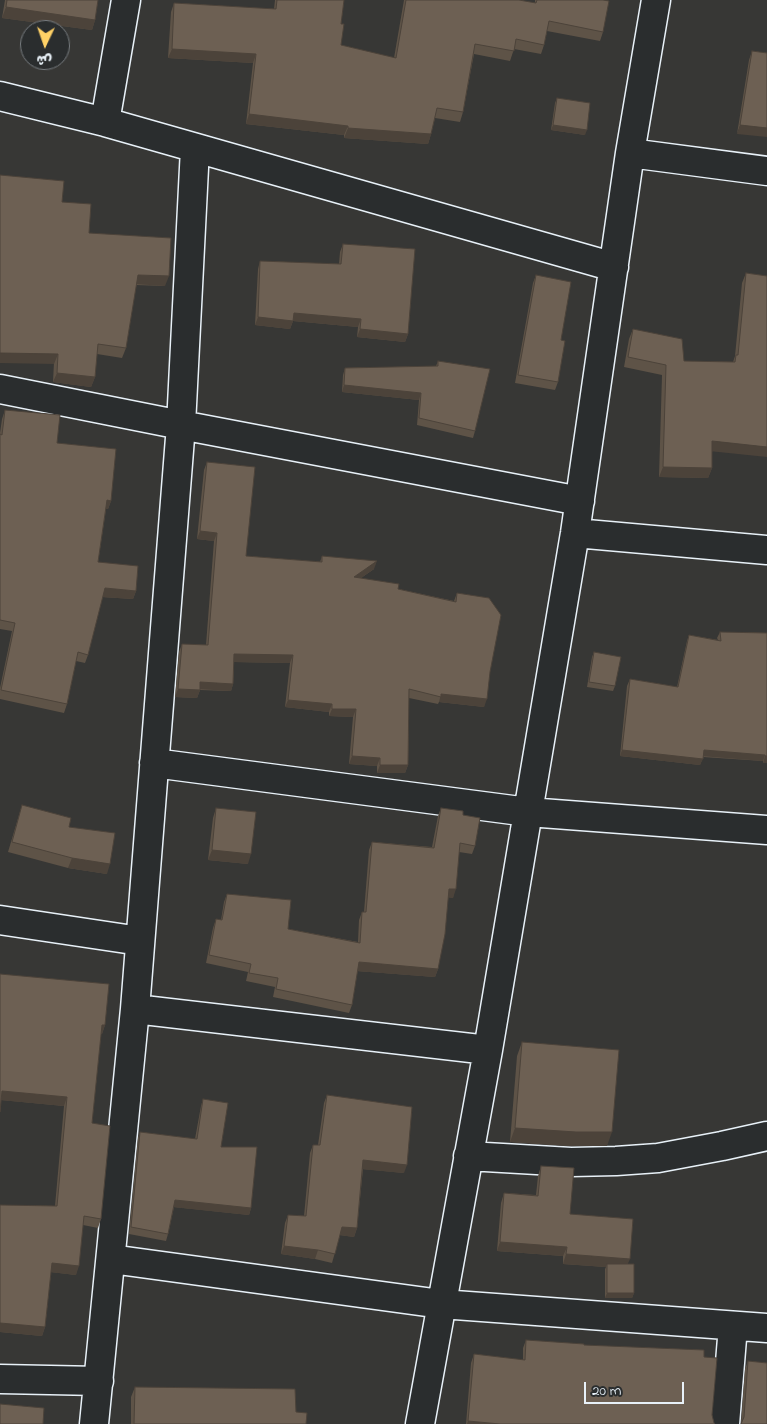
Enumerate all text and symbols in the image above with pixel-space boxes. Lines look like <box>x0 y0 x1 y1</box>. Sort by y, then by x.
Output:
north arrow <box>20 20 70 70</box>
text: ش <box>36 49 52 70</box>
scale bar <box>587 1372 687 1404</box>
text: 20 m <box>592 1380 621 1402</box>

